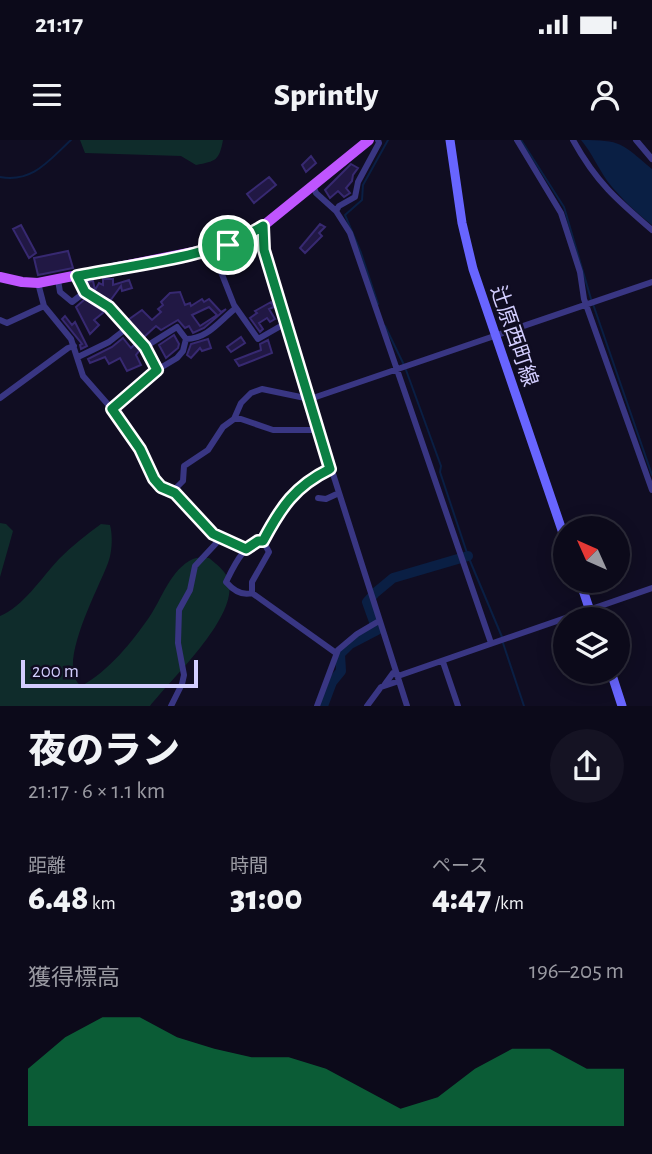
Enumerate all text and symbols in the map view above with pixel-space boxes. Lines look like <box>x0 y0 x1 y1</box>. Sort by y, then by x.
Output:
text: 21:17 <box>35 11 83 37</box>
icon: menu <box>28 76 66 114</box>
icon: person <box>586 76 624 114</box>
text: Sprintly <box>274 79 378 111</box>
pin <box>198 215 258 275</box>
icon: arrive <box>209 226 247 264</box>
street label: 辻原西町線 <box>487 283 542 389</box>
north arrow <box>553 516 630 593</box>
map controls <box>553 516 630 684</box>
button: layers <box>553 607 630 684</box>
scale bar <box>21 657 198 689</box>
text: 200 m <box>32 662 79 681</box>
button: share <box>550 729 624 803</box>
text: 夜のラン <box>28 733 180 771</box>
text: 21:17 · 6 × 1.1 km <box>28 780 165 803</box>
text: 距離 <box>28 857 66 876</box>
text: 時間 <box>230 857 268 876</box>
text: ペース <box>432 857 488 876</box>
text: 6.48 <box>28 881 89 916</box>
text: 31:00 <box>230 881 303 916</box>
text: 4:47 <box>432 881 491 916</box>
text: km <box>89 894 116 913</box>
text: /km <box>491 894 524 913</box>
text: 196–205 m <box>529 960 624 983</box>
text: 獲得標高 <box>28 967 120 990</box>

